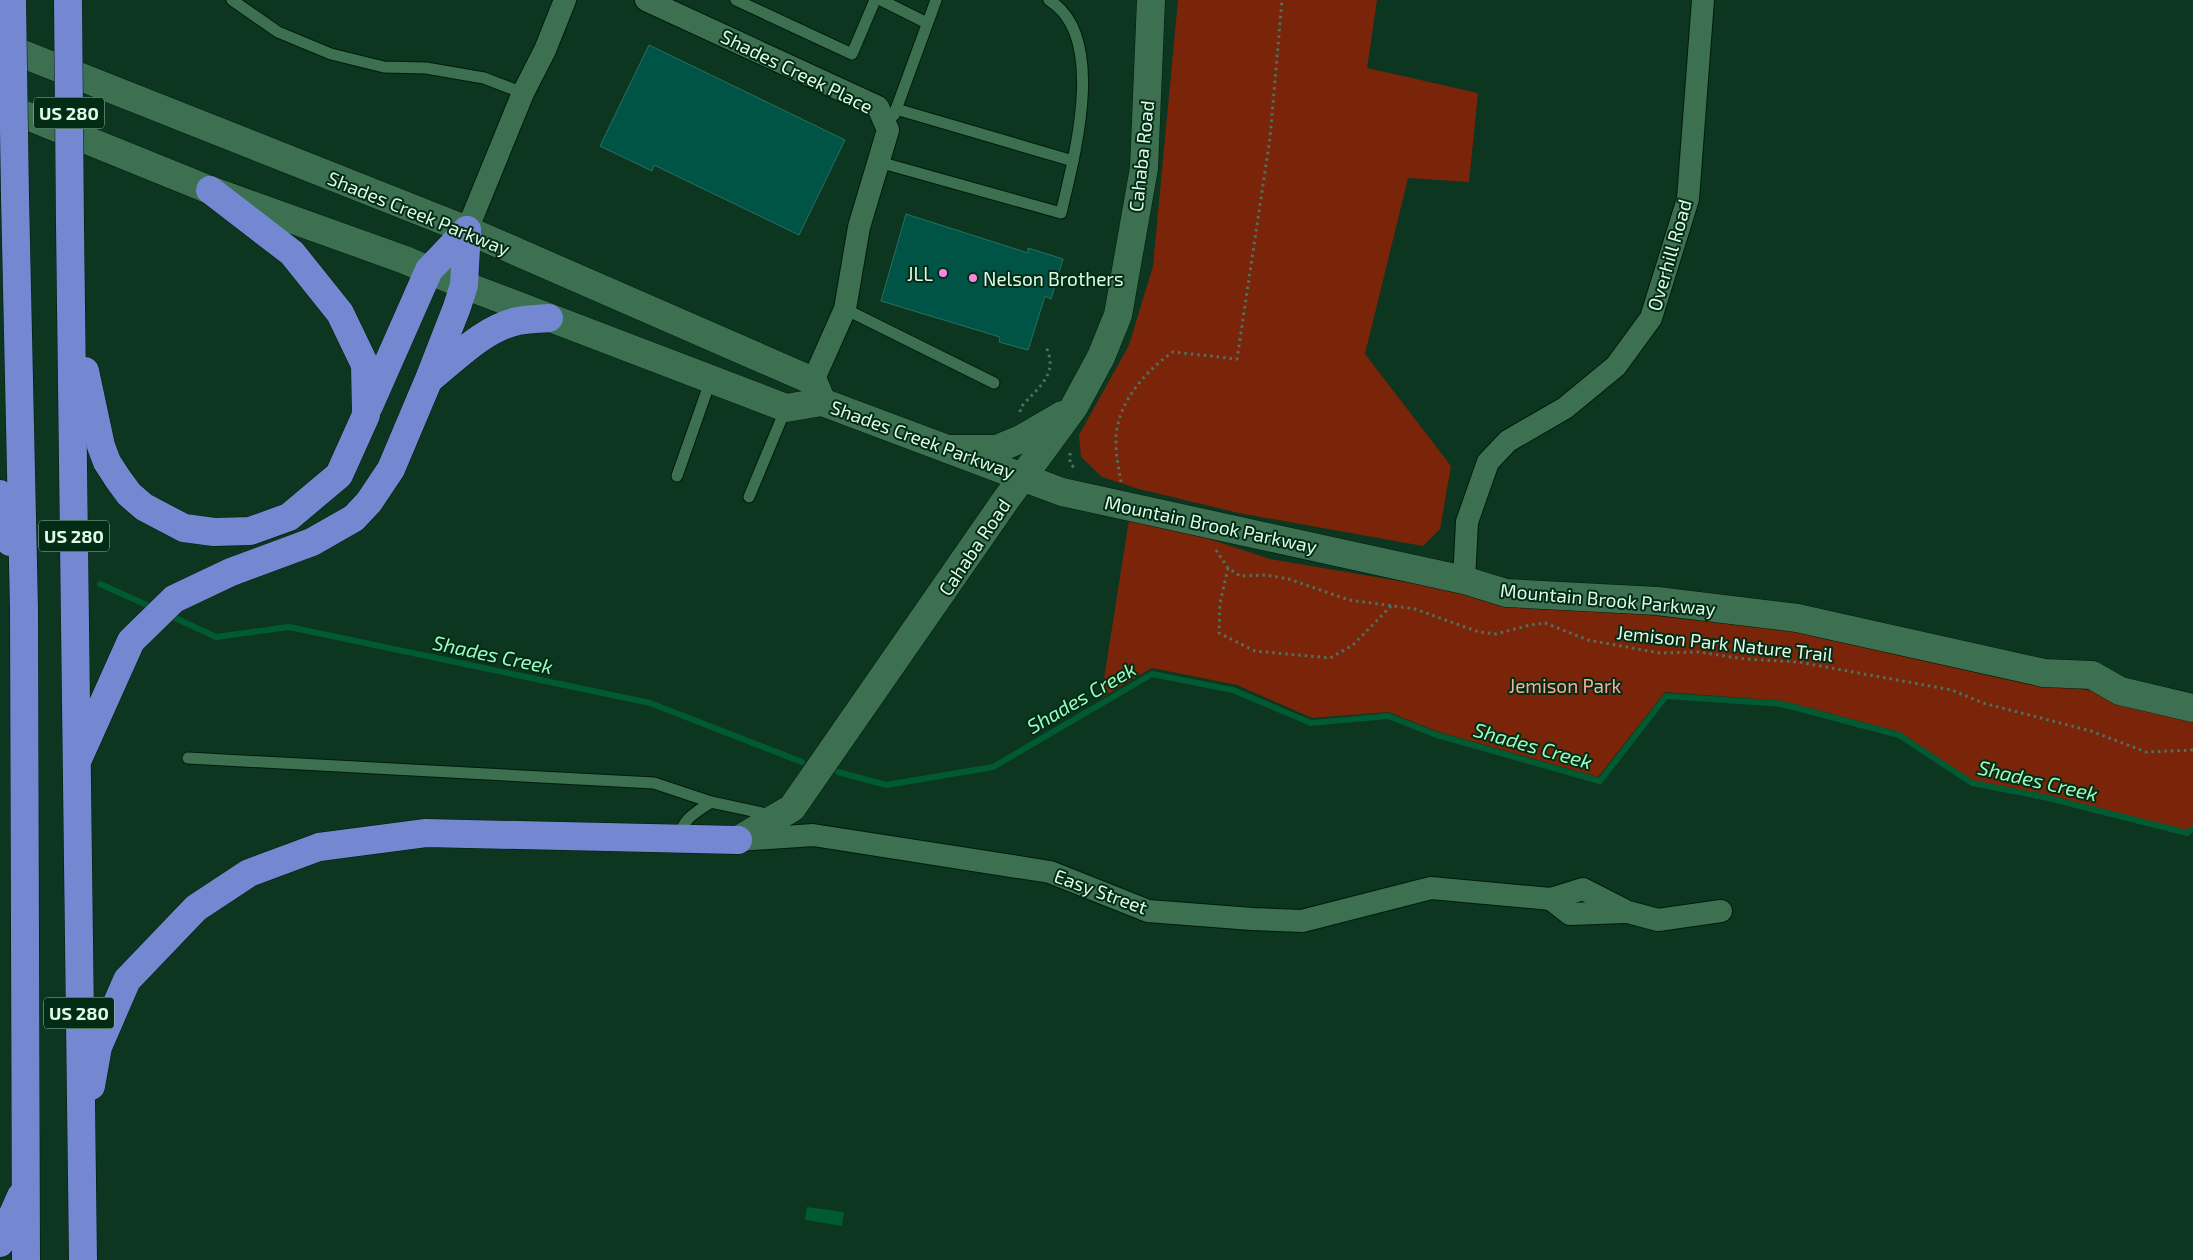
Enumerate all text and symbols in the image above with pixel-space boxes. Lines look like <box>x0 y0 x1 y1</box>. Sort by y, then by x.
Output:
street label: Shades Creek Place <box>717 24 877 118</box>
road number: US 280 <box>34 98 104 128</box>
street label: Cahaba Road <box>1124 99 1158 213</box>
street label: Shades Creek Parkway <box>325 166 513 260</box>
street label: Overhill Road <box>1642 197 1696 313</box>
place label: JLL <box>907 262 933 285</box>
marker: JLL <box>937 267 949 279</box>
place label: Nelson Brothers <box>983 267 1124 290</box>
marker: Nelson Brothers <box>967 272 979 284</box>
street label: Shades Creek Parkway <box>828 395 1018 483</box>
street label: Mountain Brook Parkway <box>1103 490 1319 558</box>
street label: Cahaba Road <box>933 494 1015 600</box>
road number: US 280 <box>39 520 109 552</box>
street label: Mountain Brook Parkway <box>1499 578 1717 620</box>
street label: Jemison Park Nature Trail <box>1616 620 1835 666</box>
water label: Shades Creek <box>431 630 555 678</box>
water label: Shades Creek <box>1022 656 1140 738</box>
park label: Jemison Park <box>1509 674 1622 697</box>
water label: Shades Creek <box>1471 717 1595 773</box>
water label: Shades Creek <box>1976 755 2100 805</box>
street label: Easy Street <box>1051 864 1151 918</box>
road number: US 280 <box>44 998 114 1028</box>

